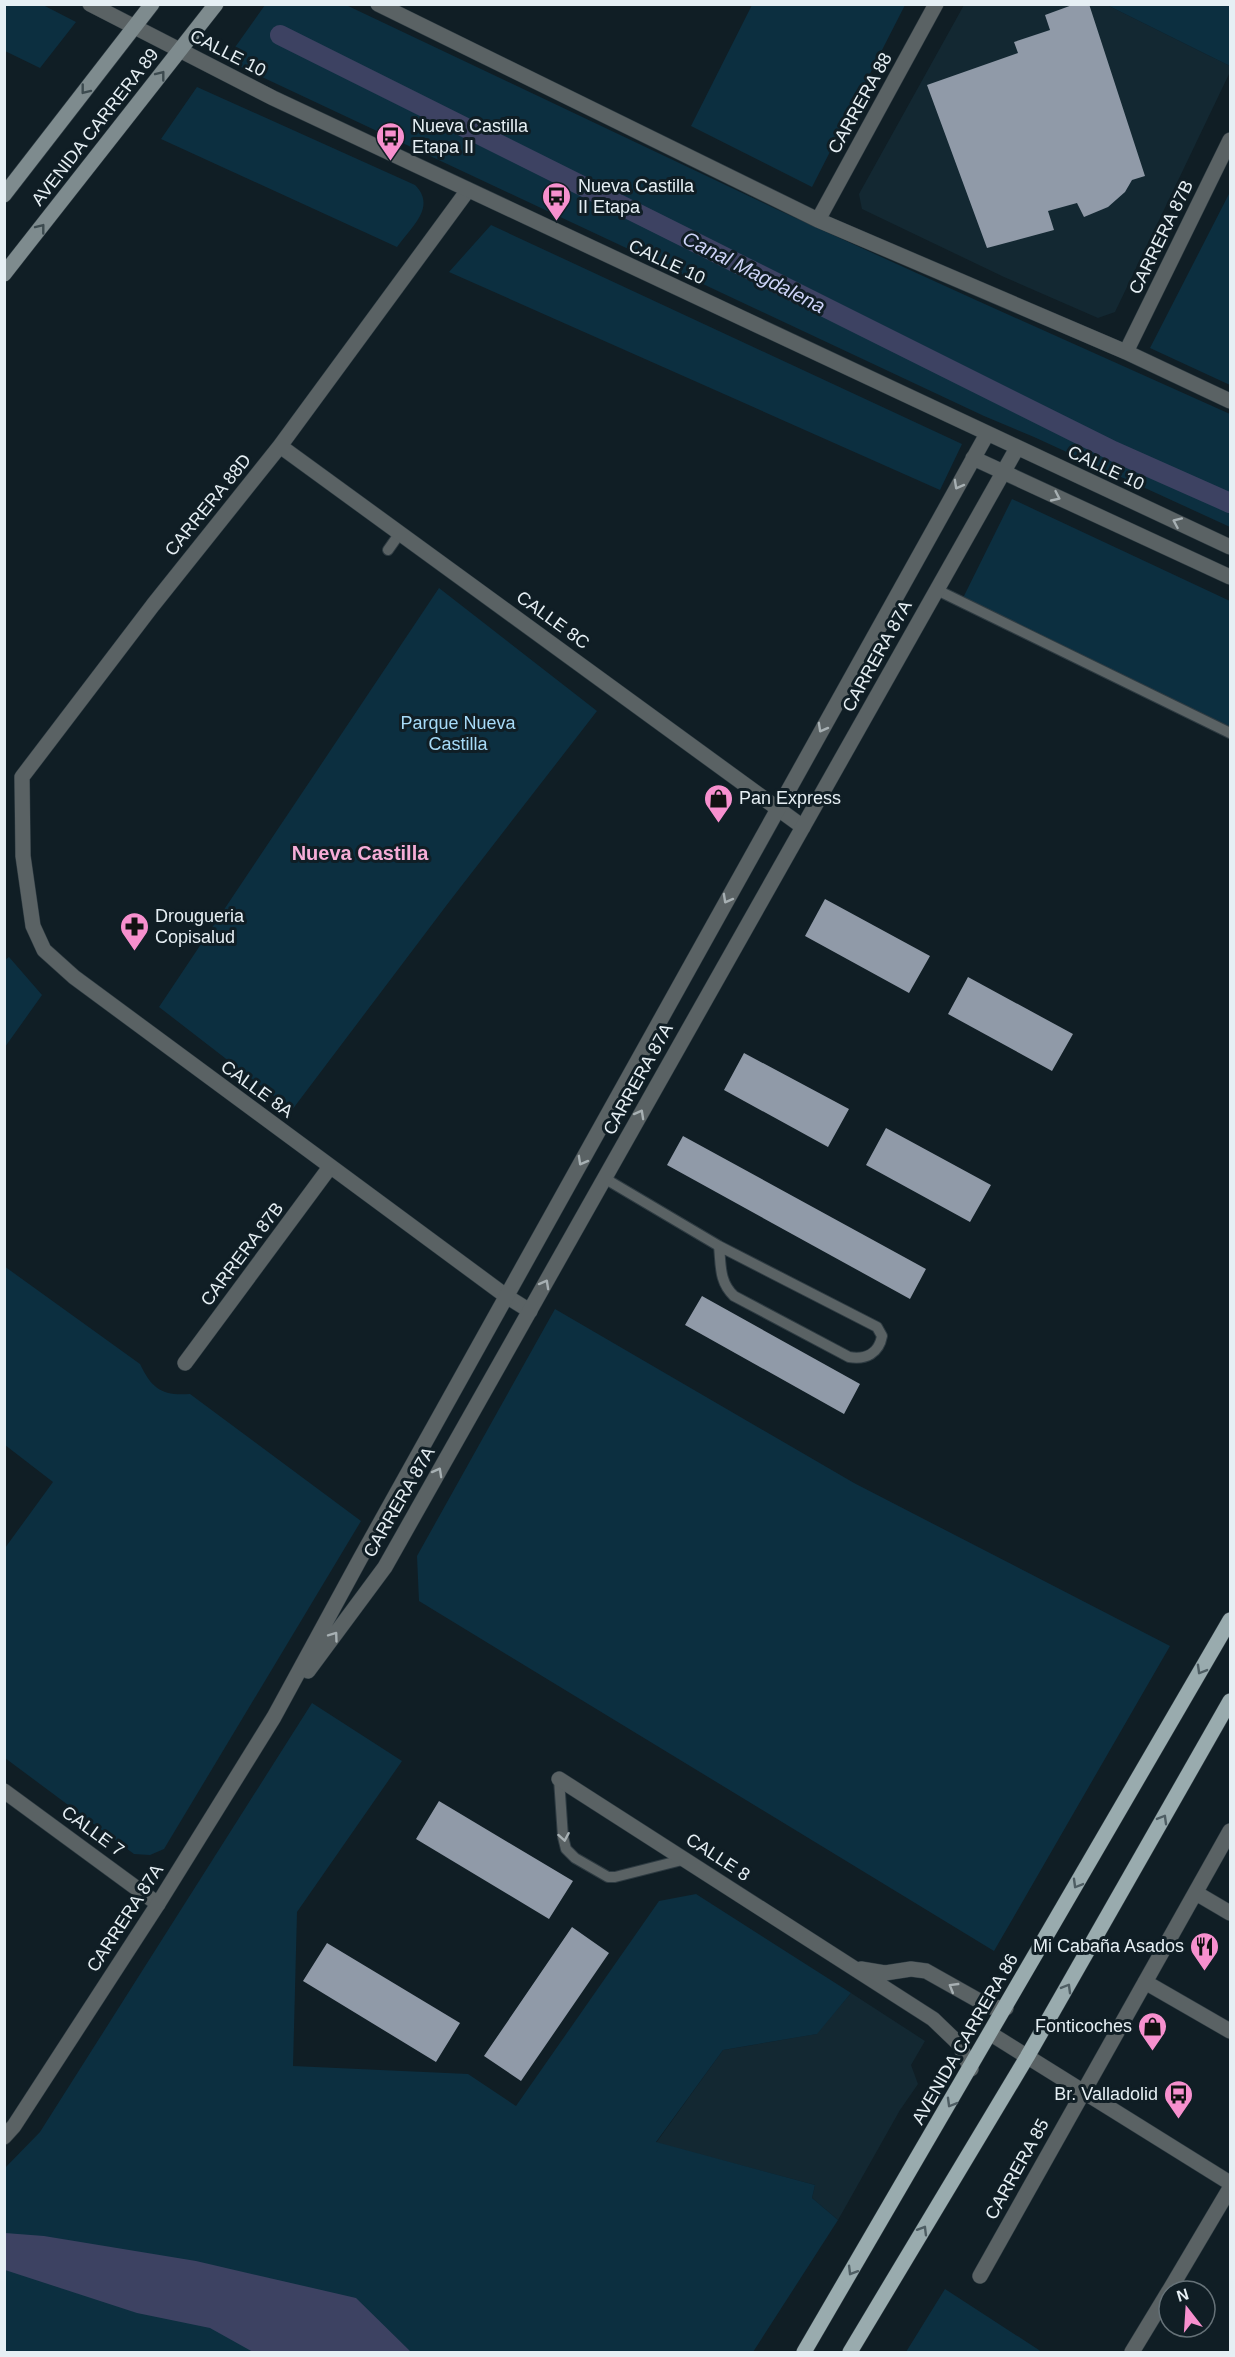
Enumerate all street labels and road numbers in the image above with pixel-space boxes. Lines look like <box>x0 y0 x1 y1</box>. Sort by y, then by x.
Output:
street label: CALLE 10 <box>187 25 269 81</box>
street label: AVENIDA CARRERA 89 <box>27 45 163 209</box>
street label: CARRERA 88 <box>824 49 896 157</box>
street label: CARRERA 87B <box>1125 177 1197 297</box>
street label: CALLE 10 <box>626 236 708 288</box>
street label: CALLE 10 <box>1065 442 1147 494</box>
street label: CARRERA 88D <box>161 450 255 560</box>
street label: CALLE 8C <box>513 587 593 653</box>
street label: CARRERA 87A <box>838 597 916 715</box>
street label: CARRERA 87A <box>599 1020 677 1138</box>
street label: CALLE 8A <box>217 1056 297 1122</box>
street label: CARRERA 87B <box>197 1198 287 1310</box>
street label: CARRERA 87A <box>359 1443 439 1561</box>
street label: CALLE 7 <box>58 1802 128 1860</box>
street label: CALLE 8 <box>682 1829 754 1885</box>
street label: CARRERA 87A <box>83 1861 167 1975</box>
street label: AVENIDA CARRERA 86 <box>908 1950 1022 2128</box>
street label: CARRERA 85 <box>981 2115 1053 2223</box>

